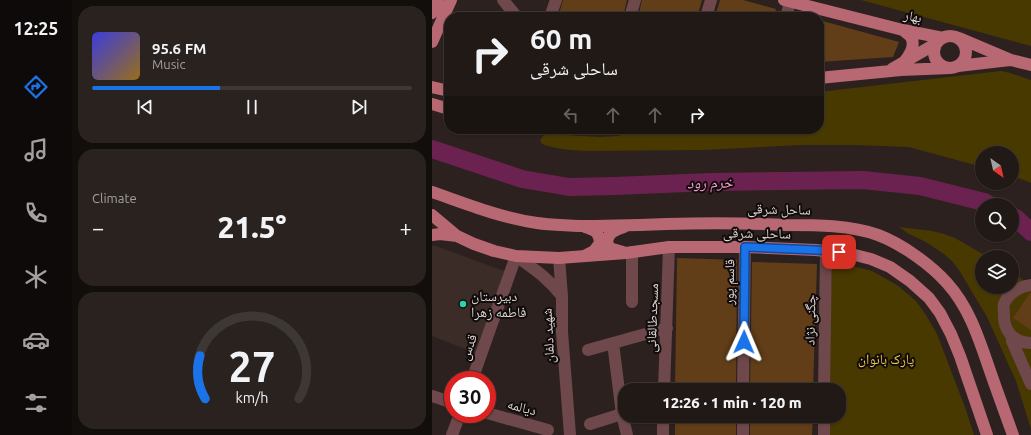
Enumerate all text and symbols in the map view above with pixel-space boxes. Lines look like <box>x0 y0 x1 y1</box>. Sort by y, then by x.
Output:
street label: بهار <box>901 6 924 27</box>
text: 12:25 <box>13 18 59 38</box>
text: 60 m <box>530 23 592 54</box>
icon: right <box>464 28 516 80</box>
text: 95.6 FM <box>152 40 206 57</box>
text: Music <box>152 57 186 71</box>
text: ساحلی شرقی <box>530 58 618 78</box>
icon: directions <box>22 73 50 101</box>
icon: previous <box>134 96 156 118</box>
icon: pause <box>241 96 263 118</box>
icon: next <box>348 96 370 118</box>
icon: left <box>560 104 582 126</box>
icon: ahead <box>602 104 624 126</box>
icon: ahead <box>644 104 666 126</box>
icon: right <box>686 104 708 126</box>
icon: music <box>22 136 50 164</box>
north arrow <box>975 146 1019 190</box>
map controls <box>975 146 1019 294</box>
water label: خرم رود <box>687 174 733 193</box>
text: Climate <box>92 191 137 205</box>
button: search <box>975 198 1019 242</box>
icon: phone <box>22 199 50 227</box>
street label: ساحل شرقی <box>747 200 811 219</box>
text: 21.5° <box>217 210 287 244</box>
text: − <box>92 215 104 240</box>
text: + <box>400 215 412 240</box>
street label: ساحلی شرقی <box>723 224 791 243</box>
pin <box>822 235 856 269</box>
icon: arrive <box>828 241 850 263</box>
button: layers <box>975 250 1019 294</box>
street label: قاسم پور <box>721 259 739 306</box>
icon: climate <box>22 263 50 291</box>
street label: مسجدطالقانی <box>643 283 662 353</box>
place label: دبیرستان فاطمه زهرا <box>471 288 527 321</box>
street label: چگنی نژاد <box>802 294 819 346</box>
marker: دبیرستان فاطمه زهرا <box>458 299 468 309</box>
street label: شهید دلفان <box>539 308 558 364</box>
position arrow <box>723 321 765 363</box>
icon: car <box>22 326 50 354</box>
street label: قدس <box>456 332 481 363</box>
text: 27 <box>229 342 275 389</box>
park label: پارک بانوان <box>858 351 914 368</box>
speed limit sign: 30 <box>444 371 496 423</box>
icon: filters <box>22 389 50 417</box>
text: km/h <box>236 389 268 405</box>
text: 12:26 · 1 min · 120 m <box>662 394 802 411</box>
street label: دیالمه <box>506 395 538 419</box>

